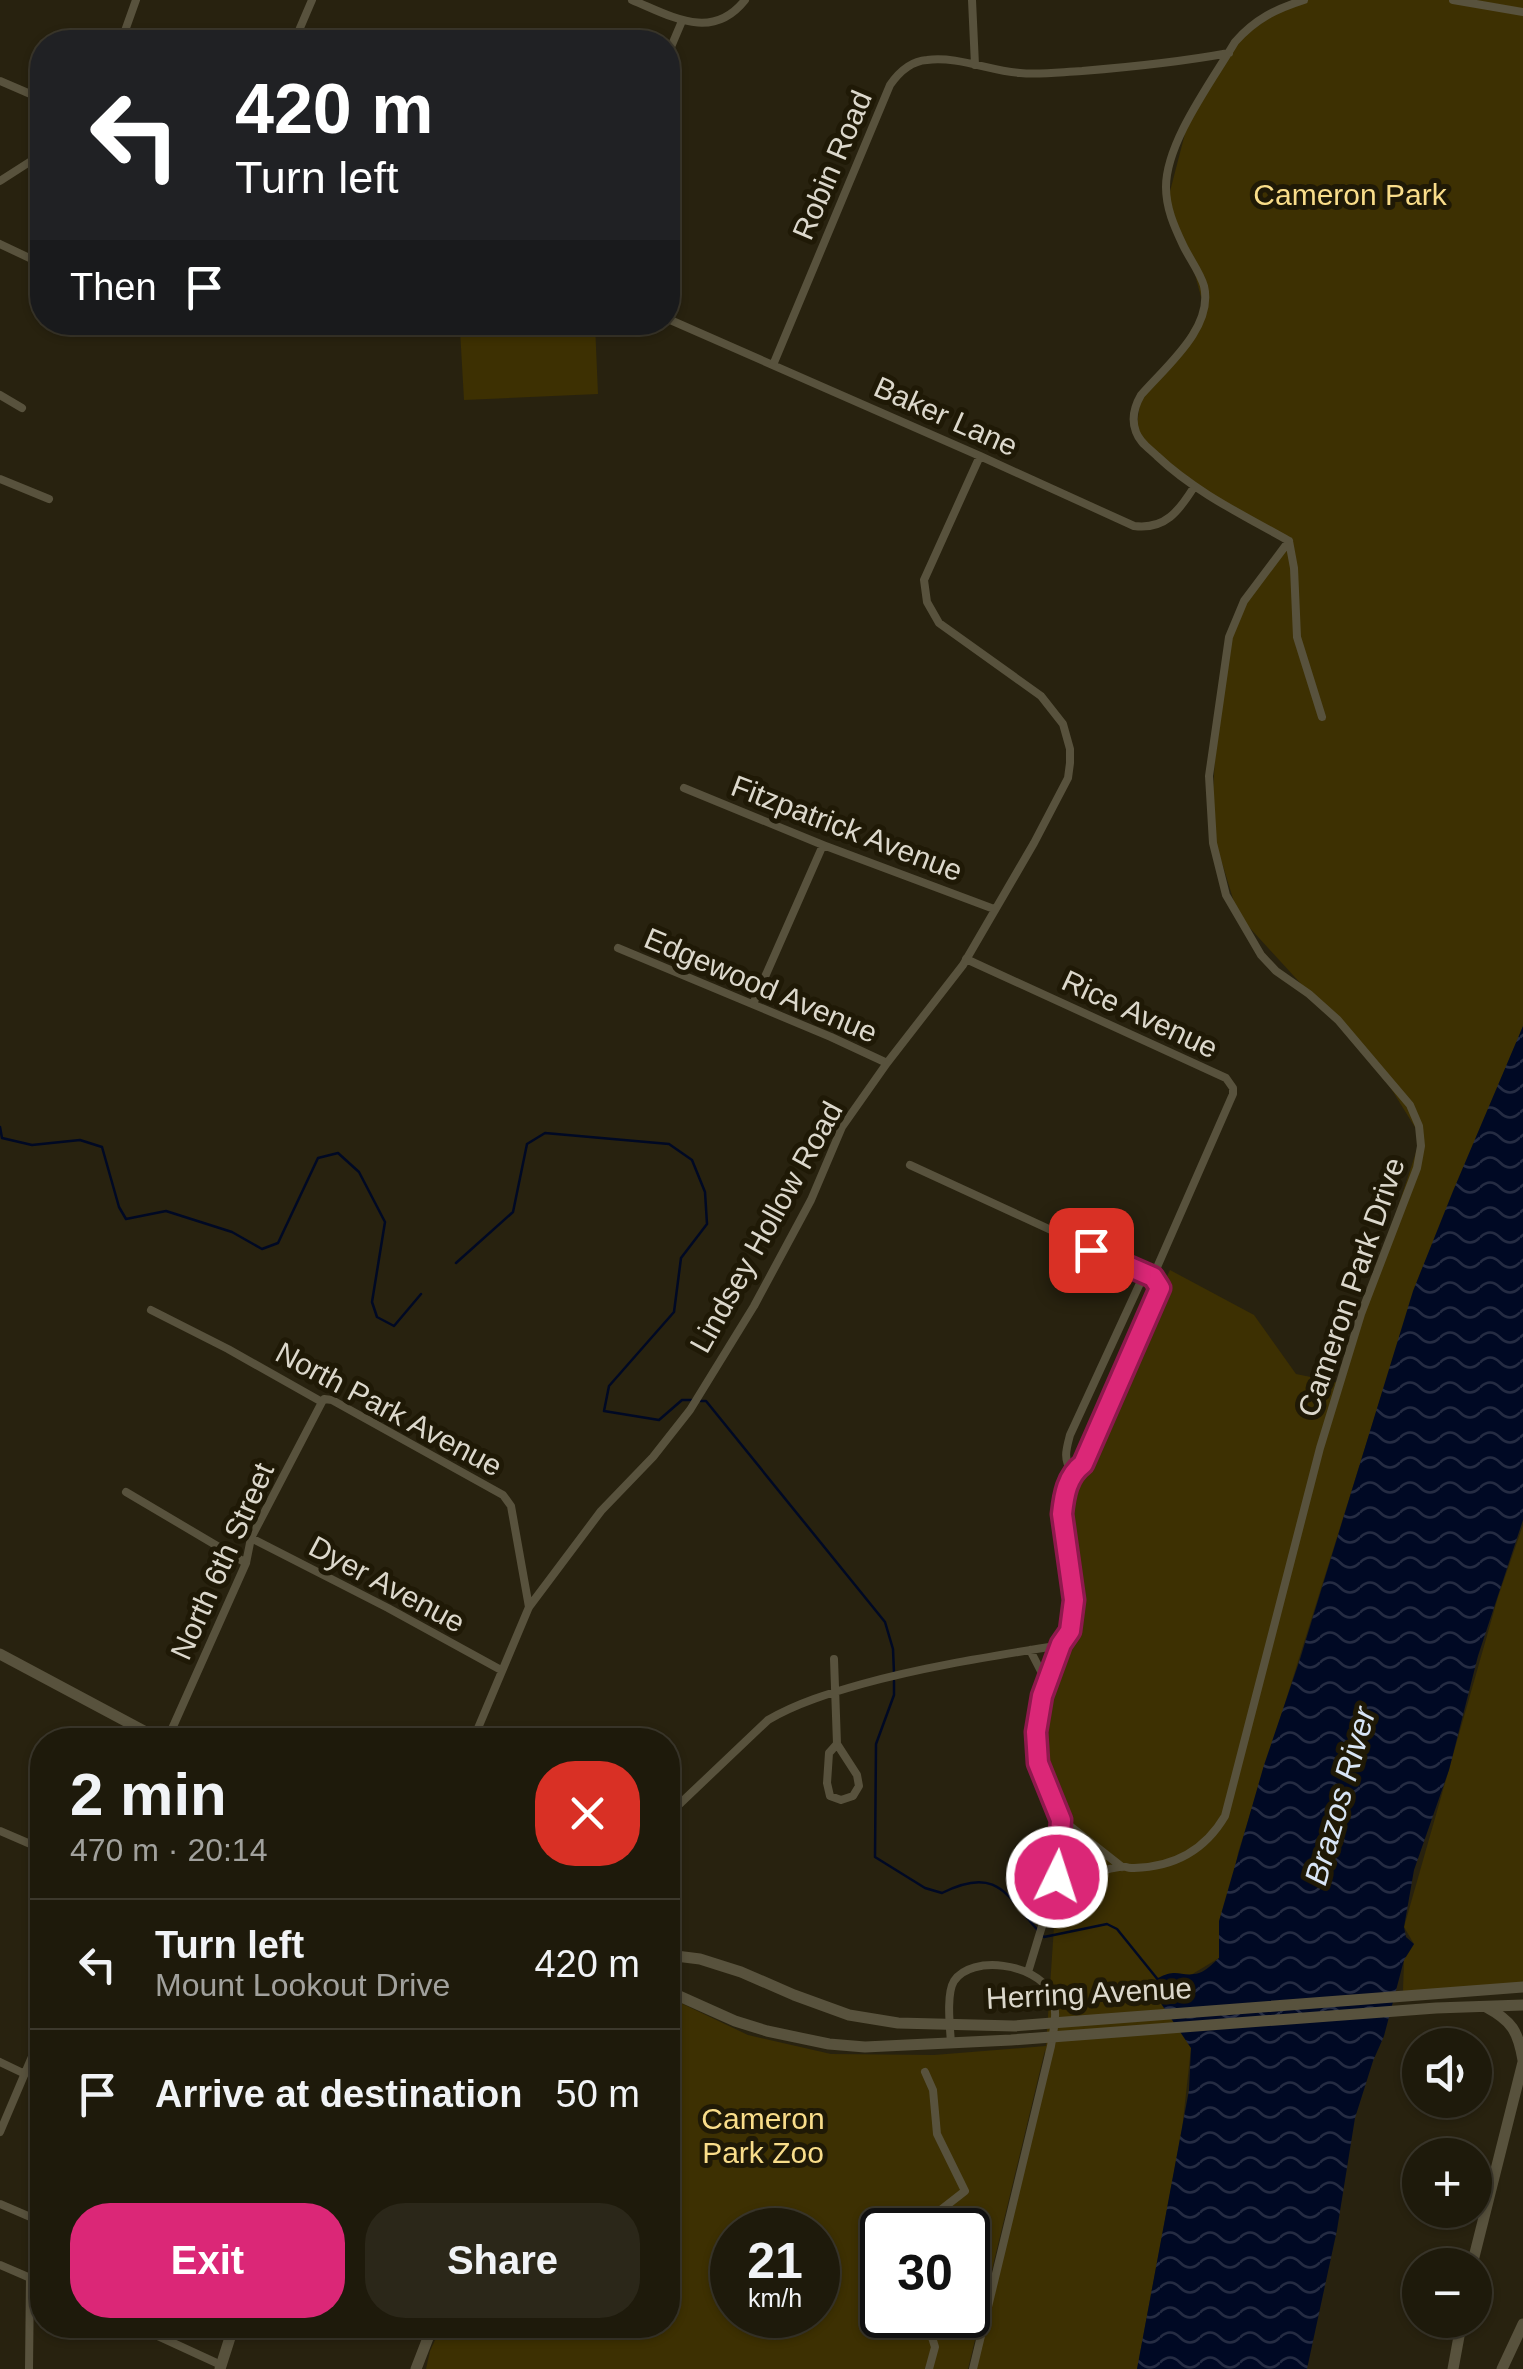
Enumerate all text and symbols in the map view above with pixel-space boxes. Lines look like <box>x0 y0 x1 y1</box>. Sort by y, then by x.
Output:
icon: left <box>70 70 200 200</box>
text: 420 m <box>235 70 433 148</box>
street label: Robin Road <box>786 86 878 244</box>
text: Turn left <box>235 152 398 203</box>
park label: Cameron Park <box>1253 178 1448 211</box>
icon: arrive <box>177 260 232 315</box>
text: Then <box>70 266 157 308</box>
street label: Baker Lane <box>869 370 1023 462</box>
street label: Fitzpatrick Avenue <box>727 769 967 887</box>
street label: Edgewood Avenue <box>640 921 882 1049</box>
street label: Rice Avenue <box>1057 964 1223 1064</box>
street label: Lindsey Hollow Road <box>683 1096 849 1358</box>
street label: Cameron Park Drive <box>1291 1153 1411 1421</box>
pin <box>1049 1208 1134 1293</box>
icon: arrive <box>1064 1223 1119 1278</box>
street label: North Park Avenue <box>270 1335 508 1483</box>
street label: North 6th Street <box>164 1457 280 1664</box>
street label: Dyer Avenue <box>304 1529 470 1639</box>
water label: Brazos River <box>1297 1702 1383 1889</box>
text: 2 min <box>70 1761 227 1828</box>
button: close <box>535 1761 640 1866</box>
position arrow <box>1005 1825 1109 1929</box>
text: 470 m · 20:14 <box>70 1832 267 1868</box>
text: Turn left <box>155 1924 304 1966</box>
icon: left <box>70 1937 125 1992</box>
text: 420 m <box>534 1943 640 1985</box>
text: Mount Lookout Drive <box>155 1967 450 2003</box>
street label: Herring Avenue <box>985 1971 1193 2015</box>
map controls <box>1402 2028 1492 2338</box>
button: sound <box>1402 2028 1492 2118</box>
icon: arrive <box>70 2067 125 2122</box>
text: Arrive at destination <box>155 2073 522 2115</box>
text: 50 m <box>556 2073 640 2115</box>
park label: Cameron Park Zoo <box>701 2102 825 2169</box>
button: + <box>1402 2138 1492 2228</box>
button: Exit <box>70 2203 345 2318</box>
button: Share <box>365 2203 640 2318</box>
speed limit sign: 30 <box>860 2208 990 2338</box>
text: 21 <box>747 2233 803 2289</box>
button: − <box>1402 2248 1492 2338</box>
text: km/h <box>748 2284 802 2312</box>

